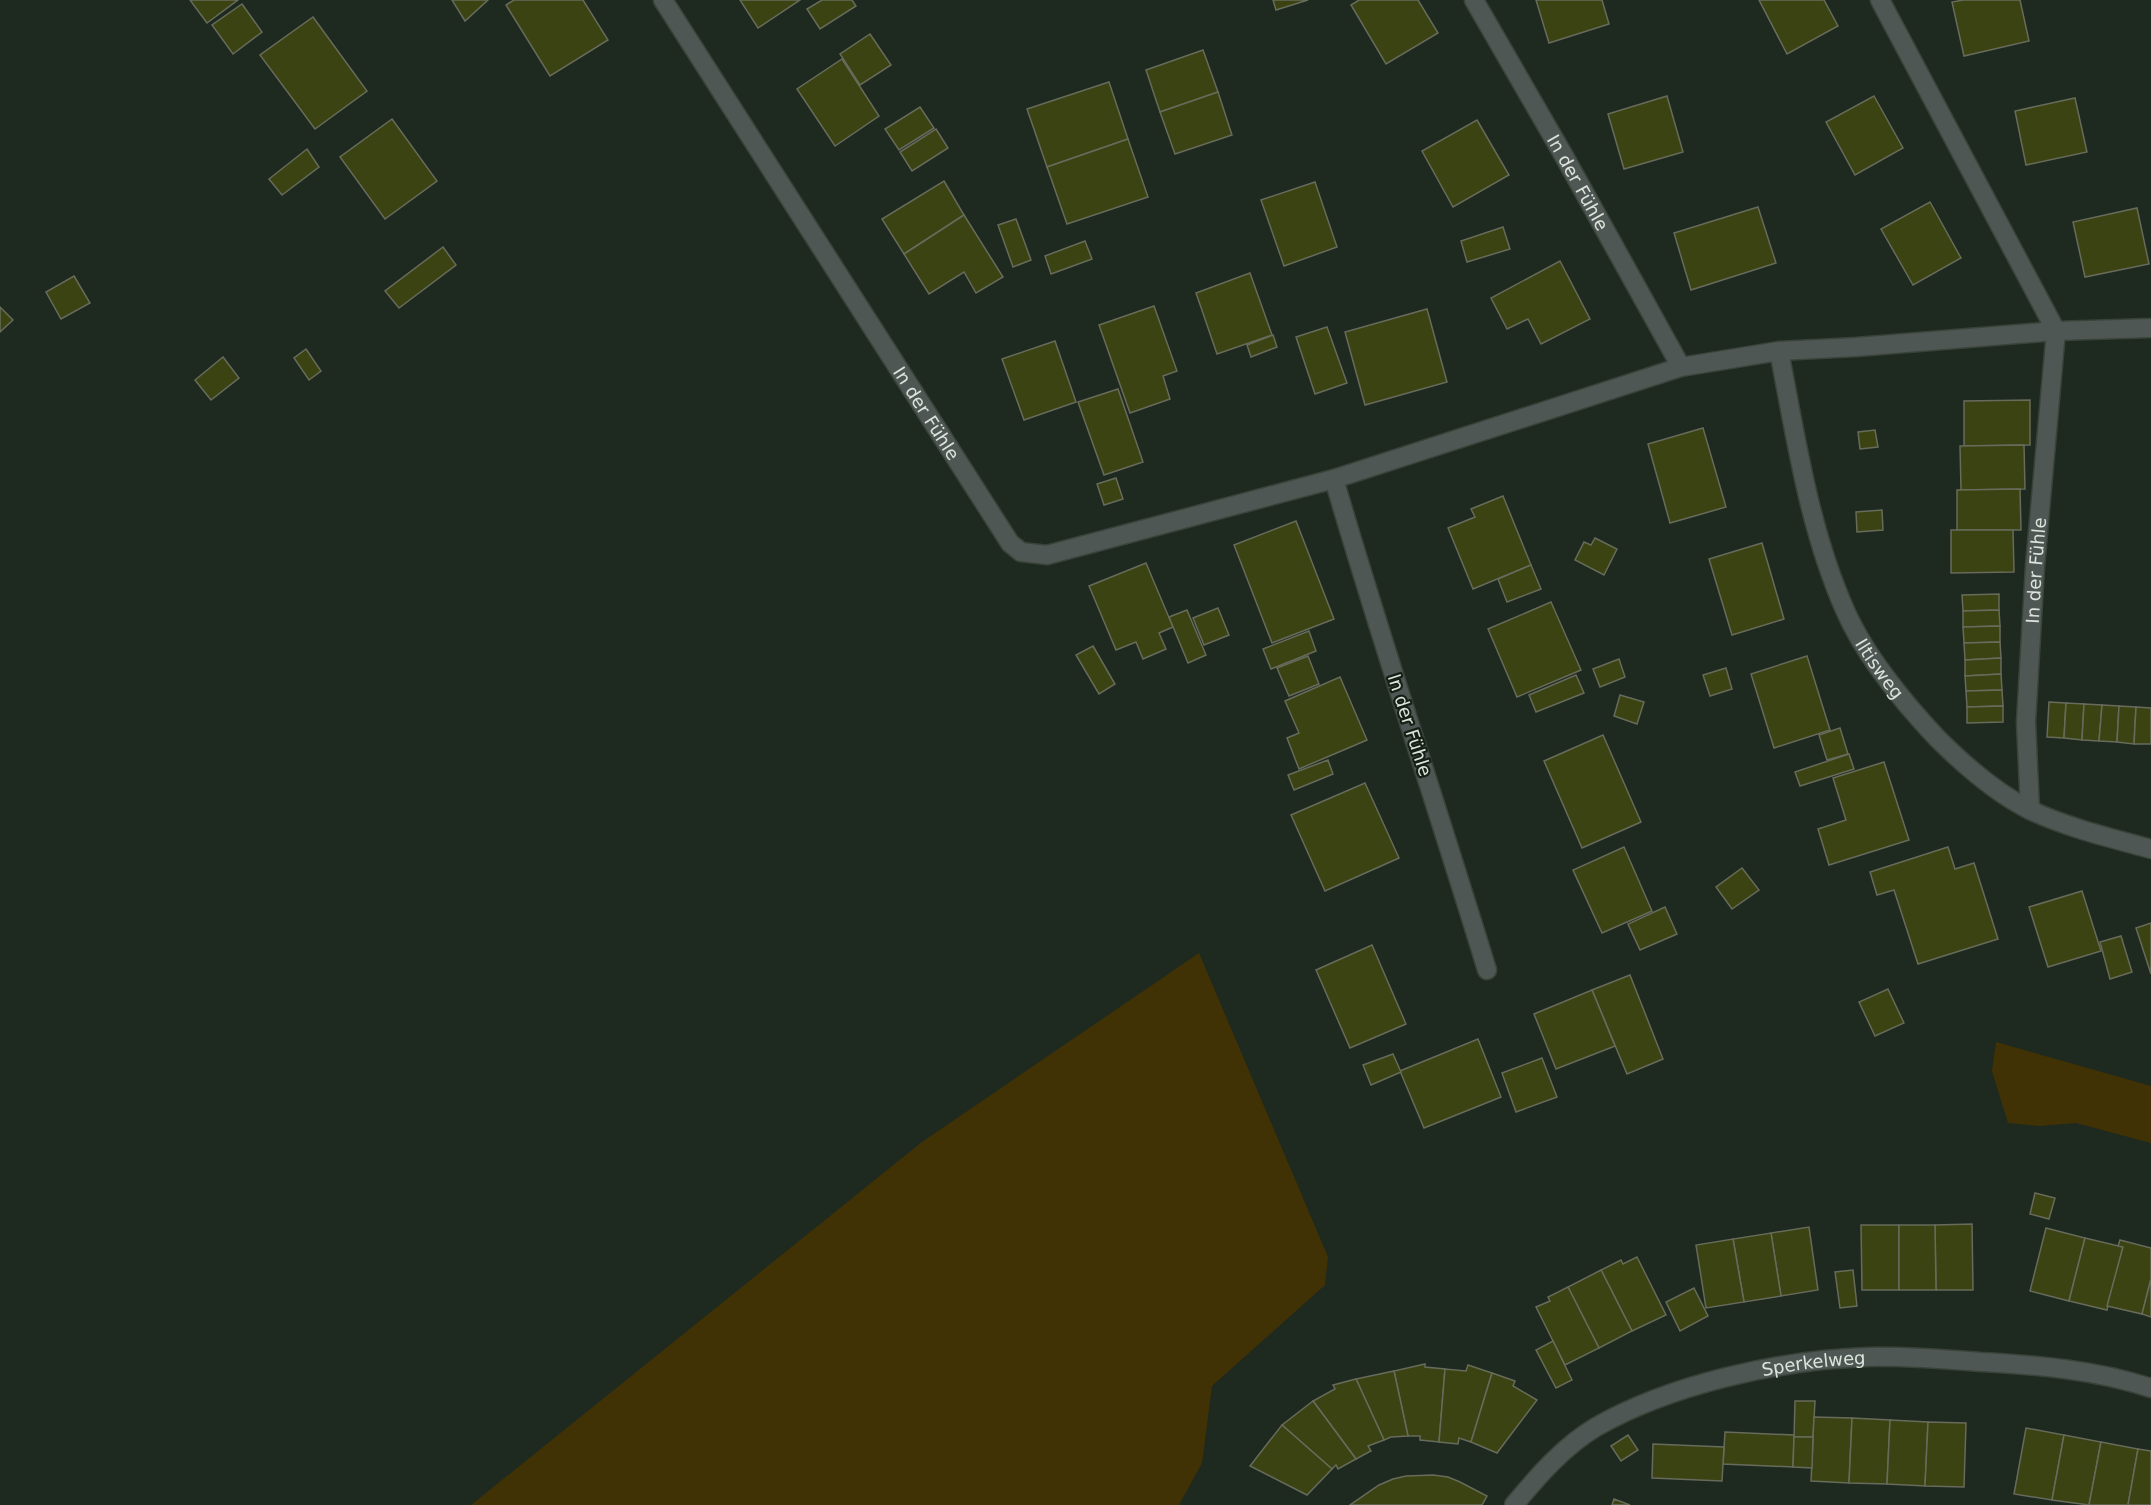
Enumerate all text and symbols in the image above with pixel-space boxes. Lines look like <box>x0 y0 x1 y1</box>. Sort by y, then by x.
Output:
street label: In der Fühle <box>1543 131 1613 234</box>
street label: In der Fühle <box>889 362 964 463</box>
street label: In der Fühle <box>2021 516 2050 624</box>
street label: Iltisweg <box>1851 634 1909 703</box>
street label: In der Fühle <box>1384 671 1436 779</box>
street label: Sperkelweg <box>1760 1347 1866 1380</box>

